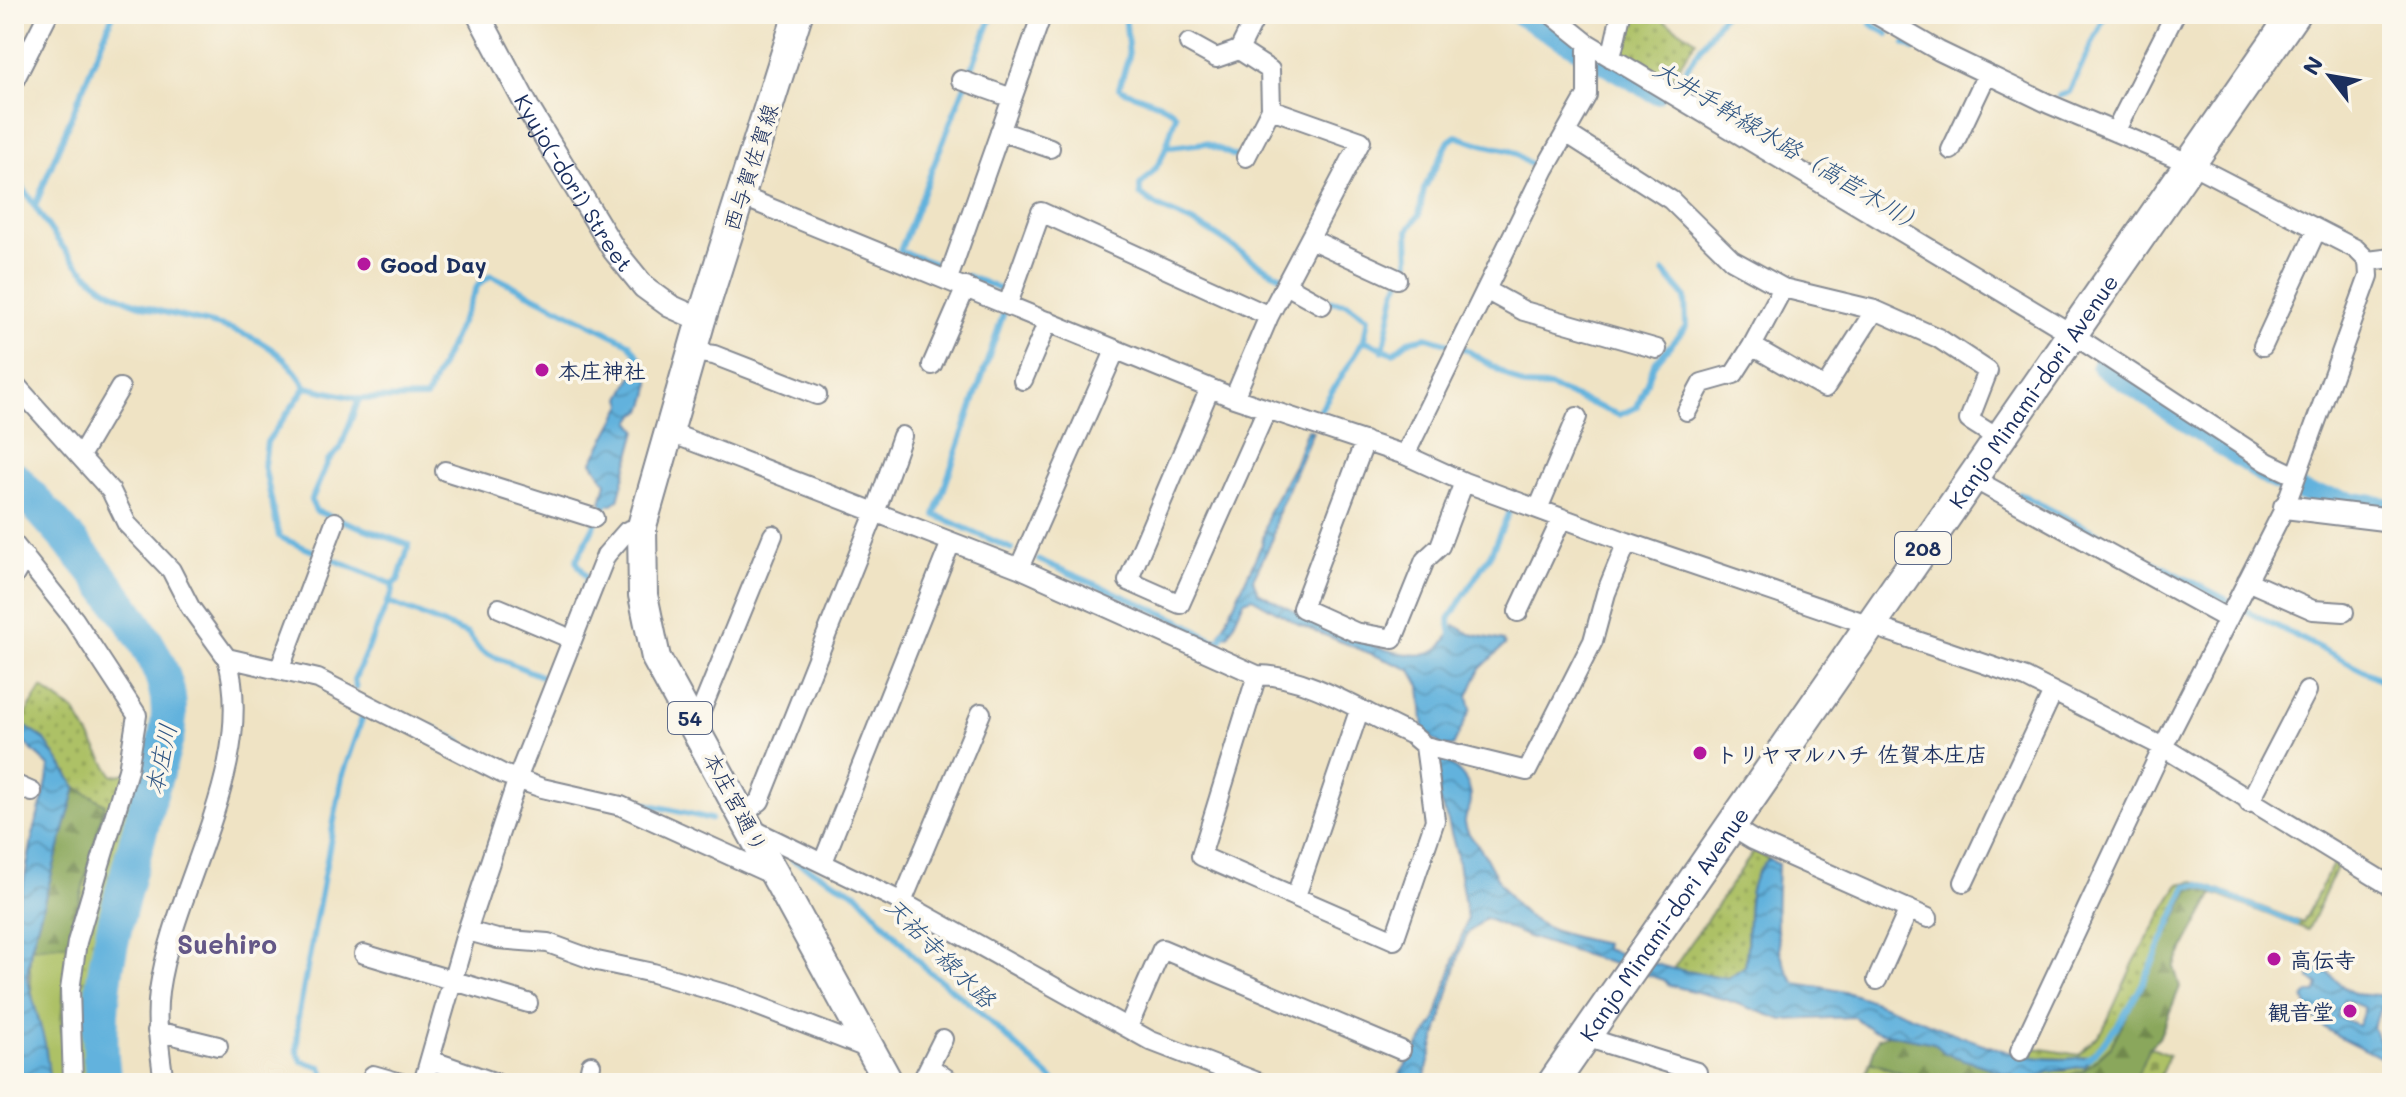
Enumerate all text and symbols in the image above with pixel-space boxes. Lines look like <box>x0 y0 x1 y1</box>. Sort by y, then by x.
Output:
north arrow <box>2290 36 2370 116</box>
text: N <box>2296 51 2329 80</box>
water label: 大井手幹線水路（萵苣木川） <box>1648 52 1932 240</box>
street label: Kyujo(-dori) Street <box>508 89 640 277</box>
street label: 西与賀佐賀線 <box>716 100 784 234</box>
place label: Good Day <box>380 250 487 279</box>
marker: Good Day <box>355 255 373 273</box>
street label: Kanjo Minami-dori Avenue <box>1941 268 2124 514</box>
place label: 本庄神社 <box>558 356 646 385</box>
marker: 本庄神社 <box>533 361 551 379</box>
road number: 208 <box>1895 532 1951 564</box>
road number: 54 <box>668 702 712 734</box>
water label: 本庄川 <box>137 721 183 797</box>
place label: トリヤマルハチ 佐賀本庄店 <box>1716 739 1987 768</box>
marker: トリヤマルハチ 佐賀本庄店 <box>1691 744 1709 762</box>
street label: 本庄宮通り <box>697 747 775 857</box>
street label: Kanjo Minami-dori Avenue <box>1572 801 1755 1046</box>
water label: 天祐寺線水路 <box>879 890 1004 1015</box>
district label: Suehiro <box>177 927 277 961</box>
place label: 高伝寺 <box>2290 945 2356 974</box>
marker: 高伝寺 <box>2265 950 2283 968</box>
place label: 観音堂 <box>2268 997 2334 1026</box>
marker: 観音堂 <box>2341 1002 2359 1020</box>

